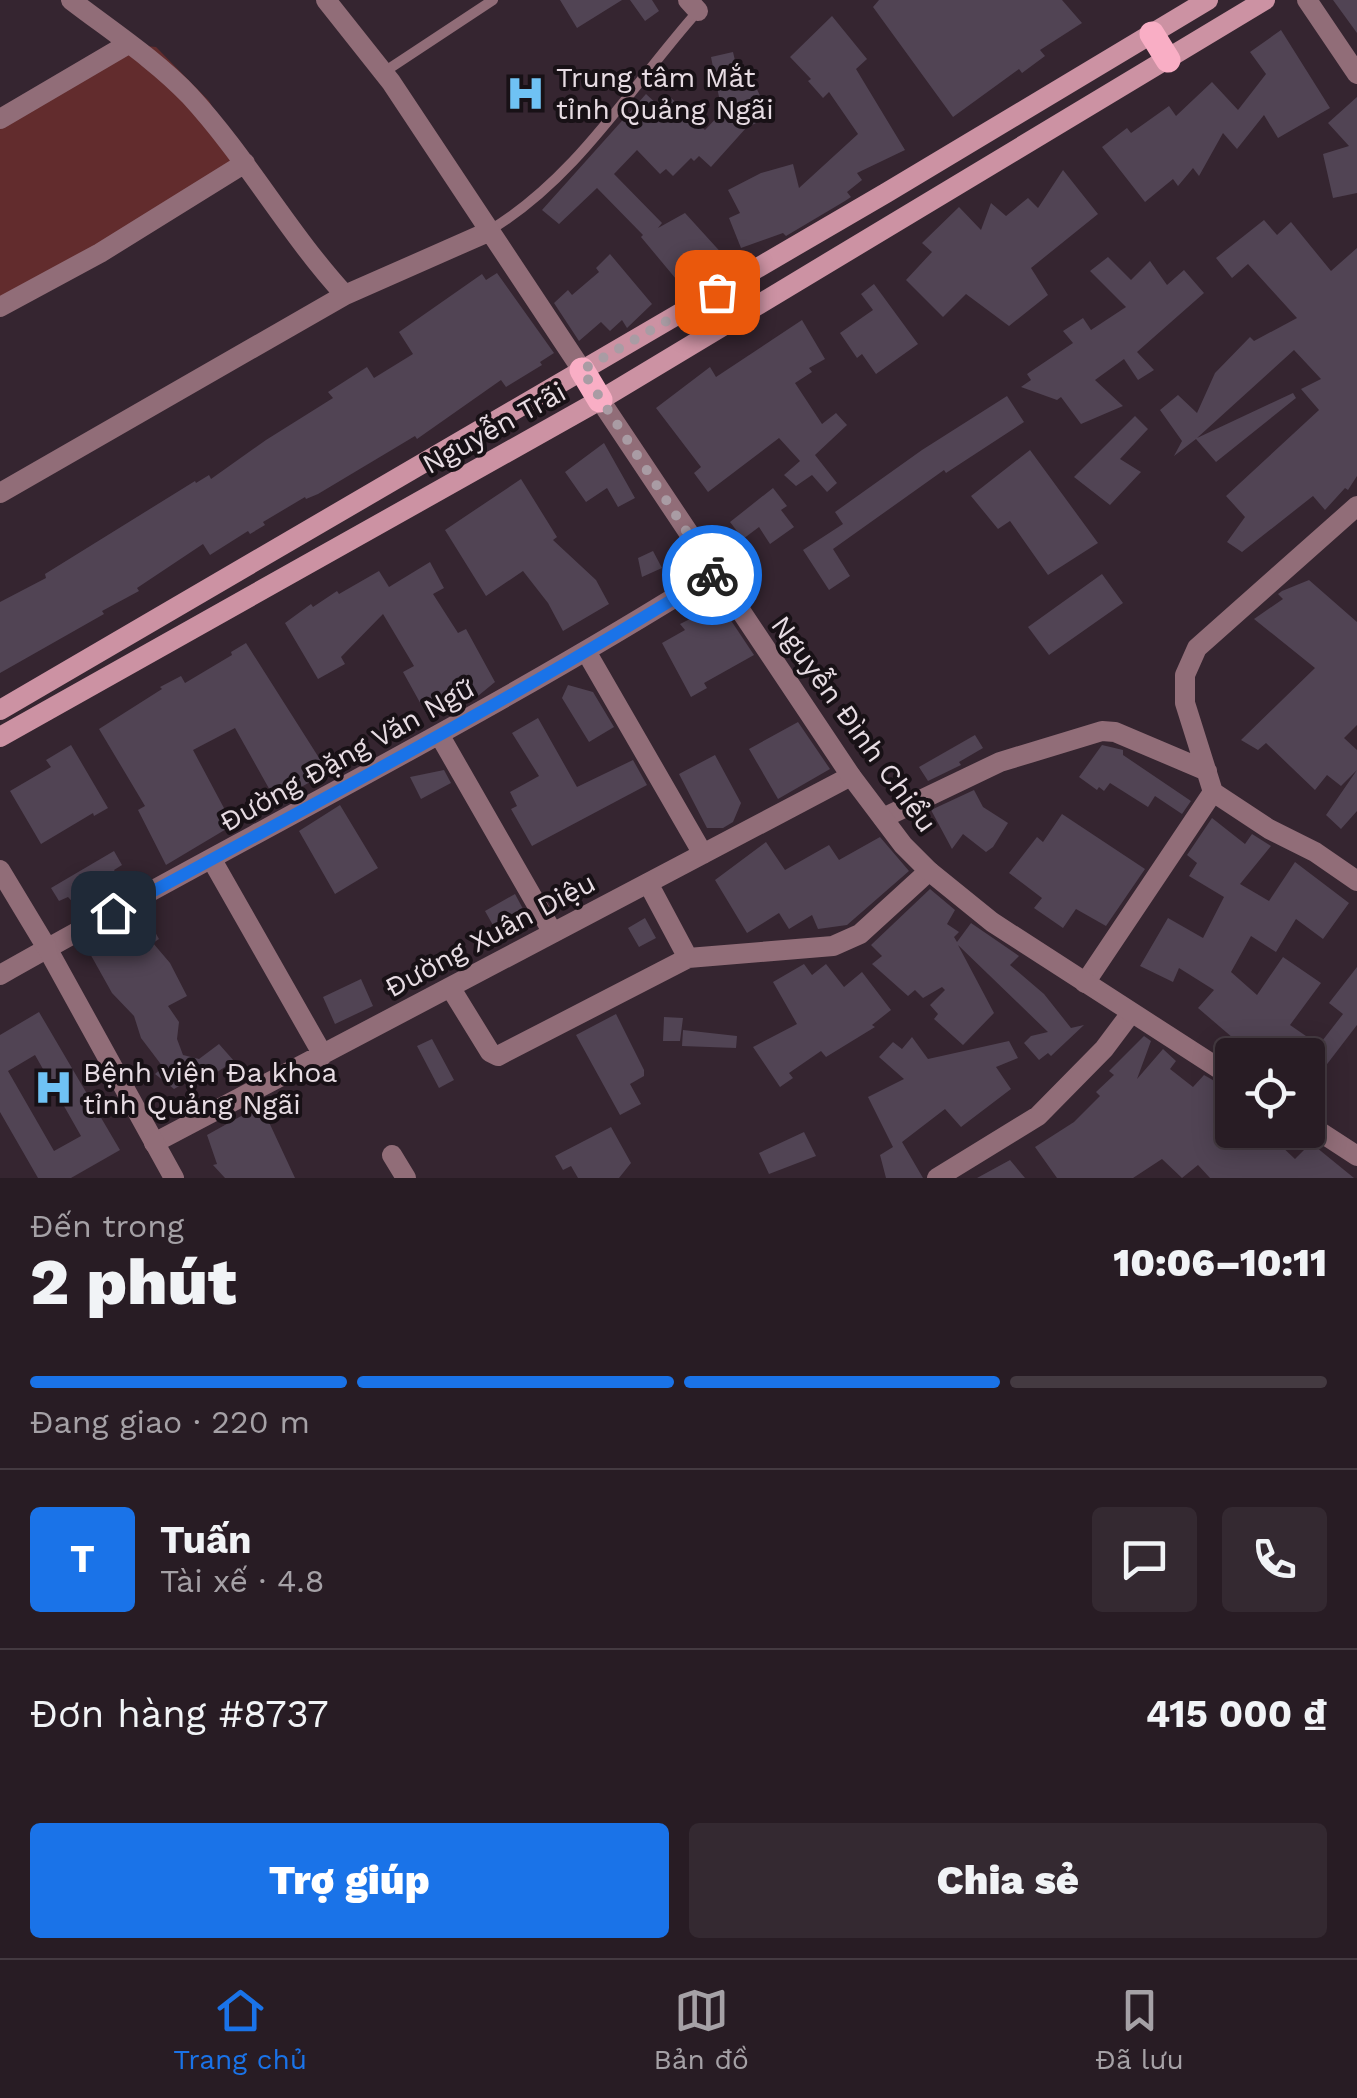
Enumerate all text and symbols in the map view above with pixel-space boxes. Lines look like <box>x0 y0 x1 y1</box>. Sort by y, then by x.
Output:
place label: Trung tâm Mắt tỉnh Quảng Ngãi <box>556 61 774 126</box>
hospital icon: Trung tâm Mắt tỉnh Quảng Ngãi <box>505 72 547 114</box>
pin <box>675 250 760 335</box>
icon: bag <box>690 265 745 320</box>
street label: Nguyễn Trãi <box>417 375 571 481</box>
courier <box>662 525 762 625</box>
icon: bike <box>685 548 740 603</box>
street label: Nguyễn Đình Chiểu <box>764 609 944 839</box>
street label: Đường Đặng Văn Ngữ <box>214 671 480 839</box>
street label: Đường Xuân Diệu <box>379 866 601 1004</box>
pin <box>71 871 156 956</box>
icon: home <box>86 886 141 941</box>
map controls <box>1215 1038 1325 1148</box>
button: locate <box>1215 1038 1325 1148</box>
place label: Bệnh viện Đa khoa tỉnh Quảng Ngãi <box>83 1056 337 1121</box>
hospital icon: Bệnh viện Đa khoa tỉnh Quảng Ngãi <box>32 1067 74 1109</box>
text: Đến trong <box>30 1207 184 1245</box>
text: 10:06–10:11 <box>1113 1241 1327 1285</box>
text: 2 phút <box>30 1244 237 1320</box>
text: Đang giao · 220 m <box>30 1403 310 1441</box>
button: chat <box>1092 1507 1197 1612</box>
button: phone <box>1222 1507 1327 1612</box>
text: Tuấn <box>160 1518 252 1562</box>
text: T <box>70 1537 95 1581</box>
text: Tài xế · 4.8 <box>160 1562 324 1600</box>
text: Đơn hàng #8737 <box>30 1692 328 1736</box>
text: 415 000 ₫ <box>1146 1692 1327 1736</box>
button: Trợ giúp <box>30 1823 669 1938</box>
button: Chia sẻ <box>689 1823 1327 1938</box>
tab: Trang chủ <box>173 1983 307 2076</box>
tab: Bản đồ <box>653 1983 749 2076</box>
tab: Đã lưu <box>1095 1983 1184 2076</box>

